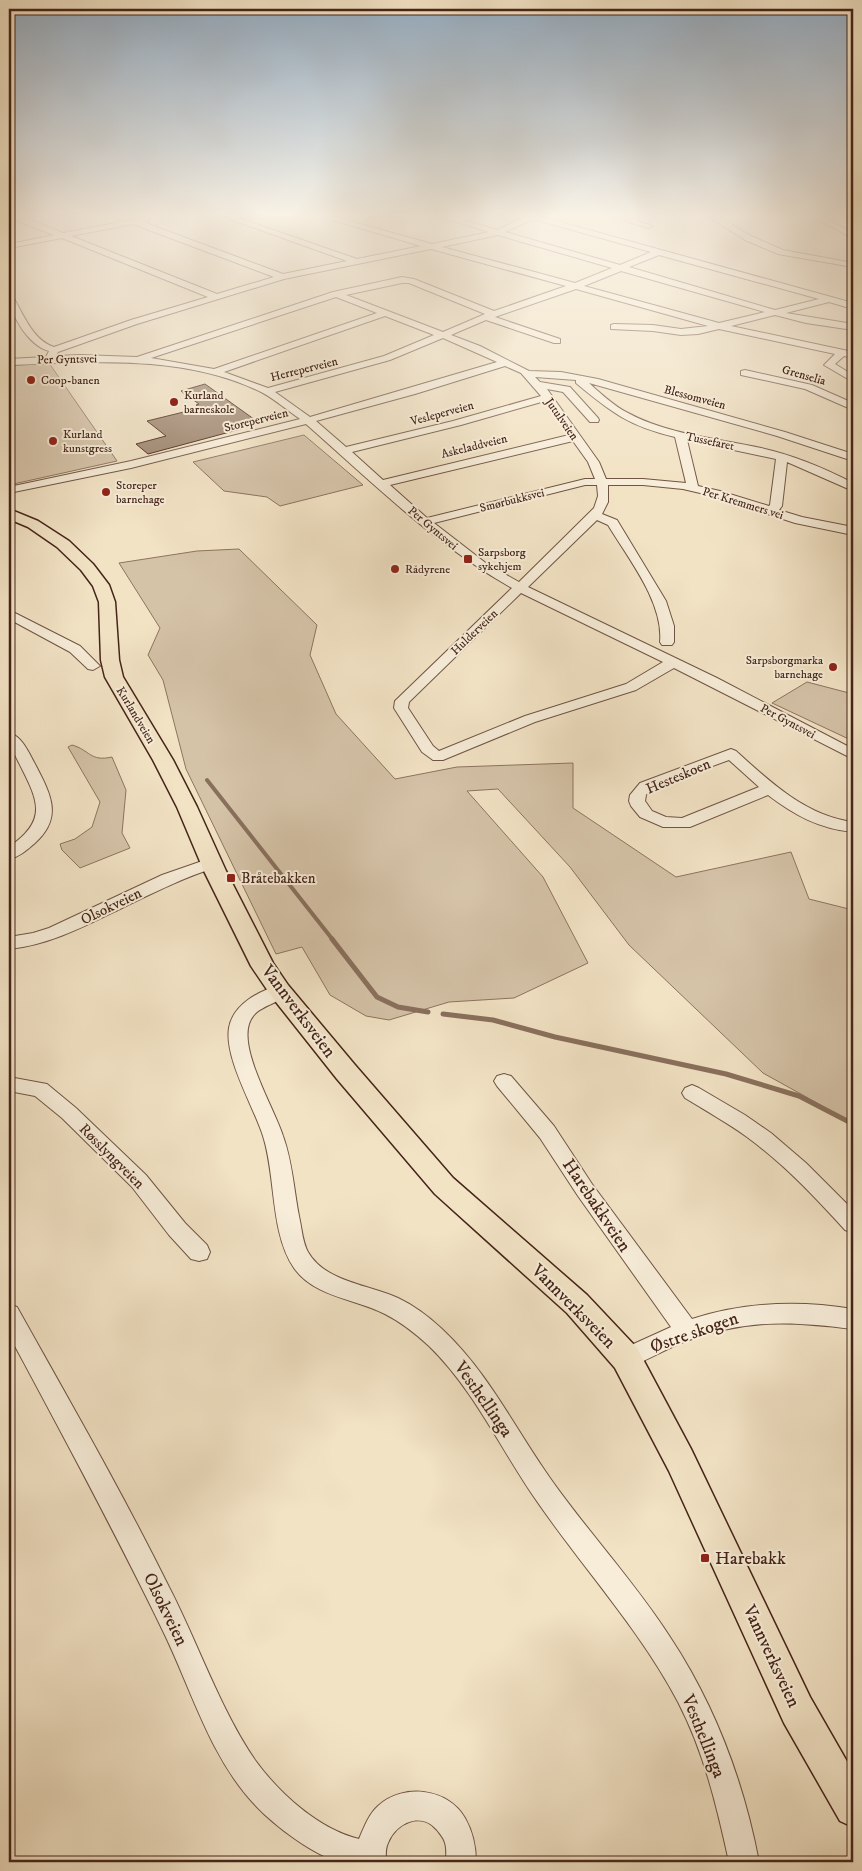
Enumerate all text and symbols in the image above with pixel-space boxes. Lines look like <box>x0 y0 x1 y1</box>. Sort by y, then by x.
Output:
street label: Per Gyntsvei <box>37 351 97 368</box>
street label: Herreperveien <box>269 354 340 385</box>
street label: Grenselia <box>780 362 828 389</box>
place label: Coop-banen <box>41 373 100 388</box>
marker: Coop-banen <box>25 374 37 386</box>
street label: Blessomveien <box>662 382 728 413</box>
place label: Kurland barneskole <box>184 388 235 417</box>
street label: Jutulveien <box>541 394 582 444</box>
marker: Kurland barneskole <box>168 396 180 408</box>
street label: Vesleperveien <box>408 398 476 429</box>
street label: Storeperveien <box>223 405 290 436</box>
place label: Kurland kunstgress <box>63 427 112 456</box>
street label: Tussefaret <box>684 429 736 454</box>
street label: Askeladdveien <box>439 431 509 462</box>
marker: Kurland kunstgress <box>47 435 59 447</box>
place label: Storeper barnehage <box>116 478 165 507</box>
street label: Per Kremmers vei <box>700 484 785 523</box>
street label: Smørbukksvei <box>478 485 546 516</box>
marker: Storeper barnehage <box>100 486 112 498</box>
street label: Per Gyntsvei <box>405 503 461 553</box>
place label: Sarpsborg sykehjem <box>478 545 526 574</box>
marker: Sarpsborg sykehjem <box>462 553 474 565</box>
place label: Rådyrene <box>405 562 450 577</box>
marker: Rådyrene <box>389 563 401 575</box>
street label: Hulderveien <box>448 606 501 658</box>
place label: Sarpsborgmarka barnehage <box>746 653 824 682</box>
marker: Sarpsborgmarka barnehage <box>827 661 839 673</box>
street label: Kurlandveien <box>113 684 159 747</box>
street label: Per Gyntsvei <box>758 701 818 742</box>
street label: Hesteskoen <box>643 754 713 799</box>
place label: Bråtebakken <box>241 869 316 888</box>
marker: Bråtebakken <box>225 872 237 884</box>
street label: Olsokveien <box>78 884 145 929</box>
street label: Vannverksveien <box>256 960 341 1063</box>
street label: Røsslyngveien <box>75 1120 148 1193</box>
street label: Harebakkveien <box>557 1155 636 1257</box>
street label: Vannverksveien <box>526 1259 621 1354</box>
street label: Østre skogen <box>647 1307 742 1358</box>
street label: Vesthellinga <box>448 1356 518 1442</box>
place label: Harebakk <box>715 1548 786 1570</box>
marker: Harebakk <box>699 1552 711 1564</box>
street label: Olsokveien <box>138 1569 192 1650</box>
street label: Vannverksveien <box>737 1601 805 1712</box>
street label: Vesthellinga <box>676 1691 730 1782</box>

